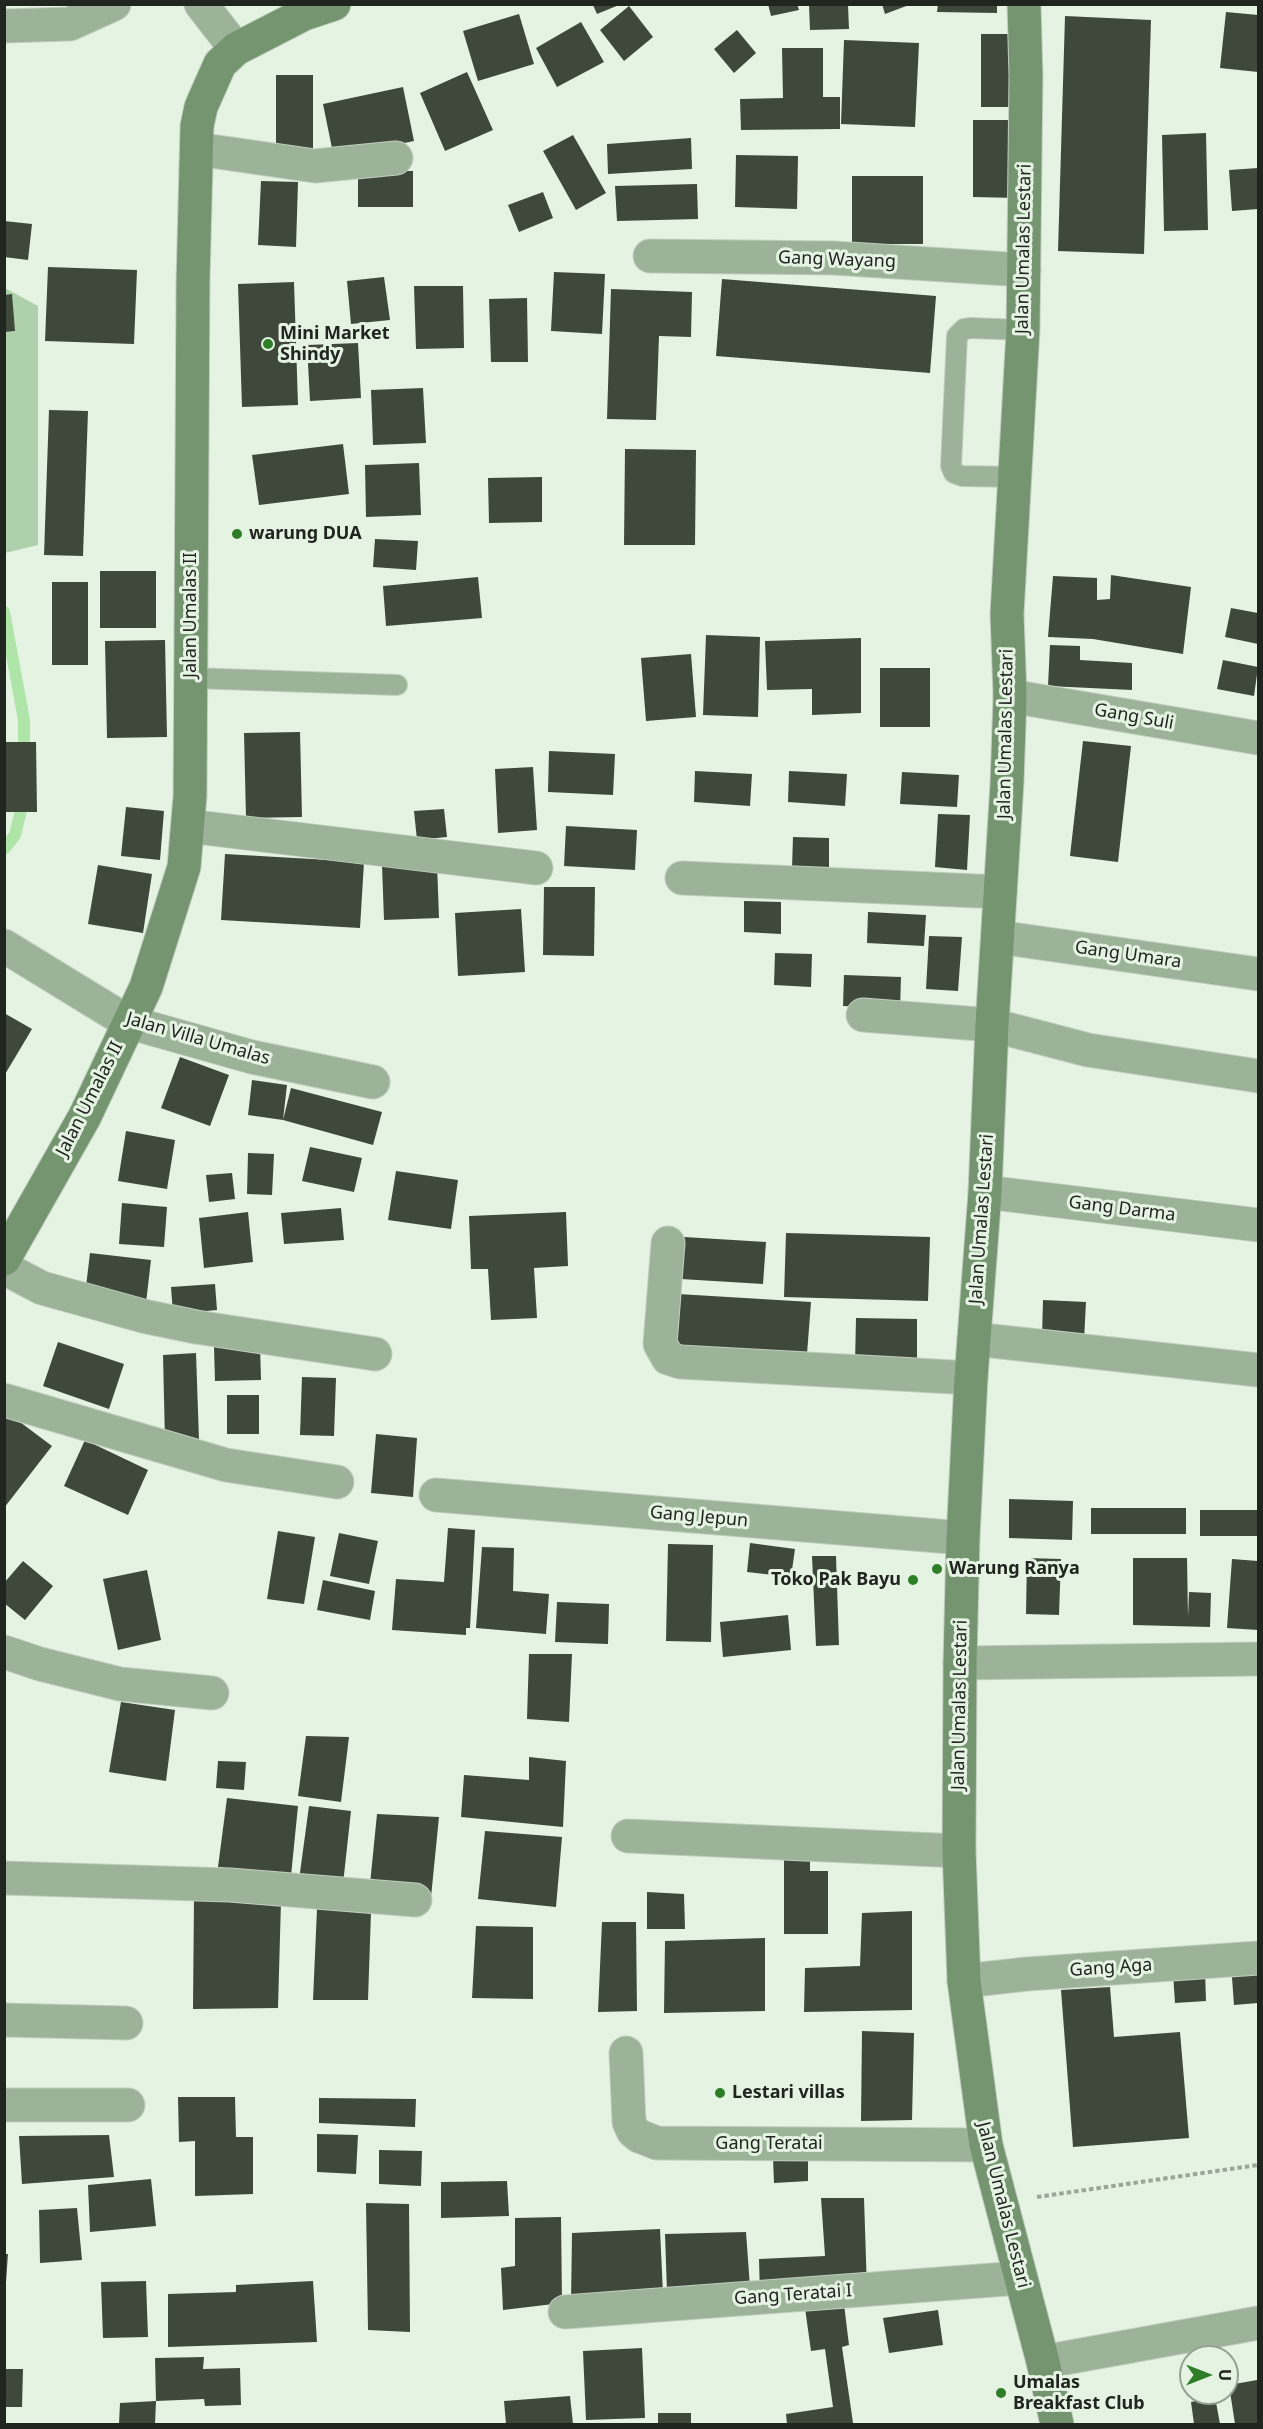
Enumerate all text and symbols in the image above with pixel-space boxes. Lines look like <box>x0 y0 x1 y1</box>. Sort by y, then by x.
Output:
street label: Jalan Umalas Lestari <box>1012 164 1036 334</box>
street label: Gang Wayang <box>778 247 896 273</box>
place label: Mini Market Shindy <box>280 323 390 366</box>
marker: Mini Market Shindy <box>261 337 275 351</box>
place label: warung DUA <box>249 523 362 545</box>
marker: warung DUA <box>230 527 244 541</box>
street label: Jalan Umalas II <box>180 552 202 678</box>
street label: Jalan Umalas Lestari <box>994 649 1018 819</box>
street label: Gang Suli <box>1093 699 1175 735</box>
street label: Gang Umara <box>1073 937 1183 973</box>
street label: Jalan Villa Umalas <box>124 1008 272 1070</box>
street label: Jalan Umalas II <box>52 1038 128 1160</box>
street label: Jalan Umalas Lestari <box>965 1133 999 1305</box>
street label: Gang Darma <box>1067 1192 1177 1226</box>
street label: Gang Jepun <box>649 1502 749 1532</box>
place label: Warung Ranya <box>949 1558 1080 1580</box>
marker: Warung Ranya <box>930 1562 944 1576</box>
place label: Toko Pak Bayu <box>771 1569 901 1591</box>
marker: Toko Pak Bayu <box>906 1573 920 1587</box>
street label: Jalan Umalas Lestari <box>948 1620 972 1790</box>
street label: Gang Aga <box>1069 1954 1153 1982</box>
place label: Lestari villas <box>732 2082 845 2104</box>
marker: Lestari villas <box>713 2086 727 2100</box>
street label: Jalan Umalas Lestari <box>972 2120 1034 2290</box>
street label: Gang Teratai <box>715 2133 823 2155</box>
street label: Gang Teratai I <box>733 2280 853 2310</box>
north arrow <box>1179 2345 1239 2405</box>
text: U <box>1214 2369 1236 2381</box>
place label: Umalas Breakfast Club <box>1013 2372 1145 2414</box>
marker: Umalas Breakfast Club <box>994 2386 1008 2400</box>

